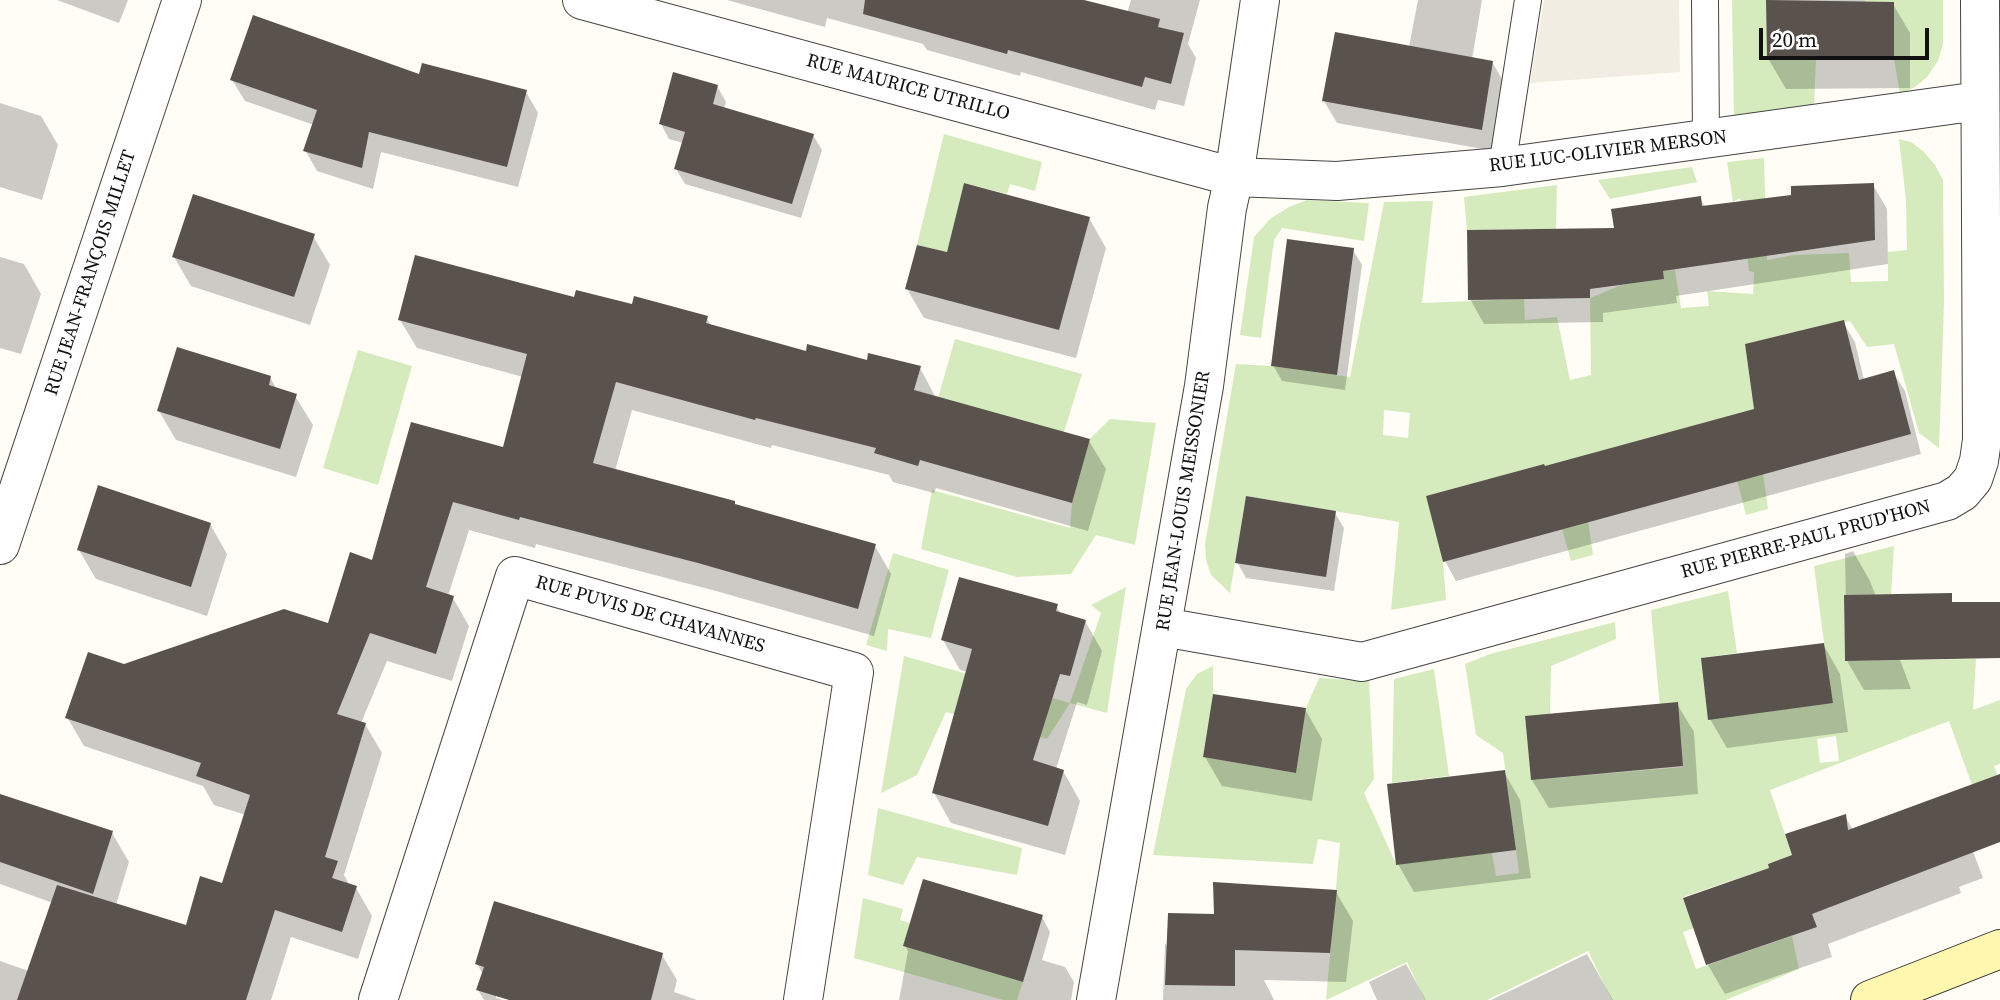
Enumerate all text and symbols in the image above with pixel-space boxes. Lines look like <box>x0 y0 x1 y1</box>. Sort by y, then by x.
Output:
scale bar <box>1762 14 1932 58</box>
text: 20 m <box>1772 25 1817 54</box>
street label: RUE MAURICE UTRILLO <box>804 50 1012 126</box>
street label: RUE LUC-OLIVIER MERSON <box>1488 126 1728 178</box>
street label: RUE JEAN-FRANÇOIS MILLET <box>41 147 141 399</box>
street label: RUE JEAN-LOUIS MEISSONIER <box>1152 369 1216 633</box>
street label: RUE PIERRE-PAUL PRUD'HON <box>1678 496 1934 584</box>
street label: RUE PUVIS DE CHAVANNES <box>533 571 767 659</box>

